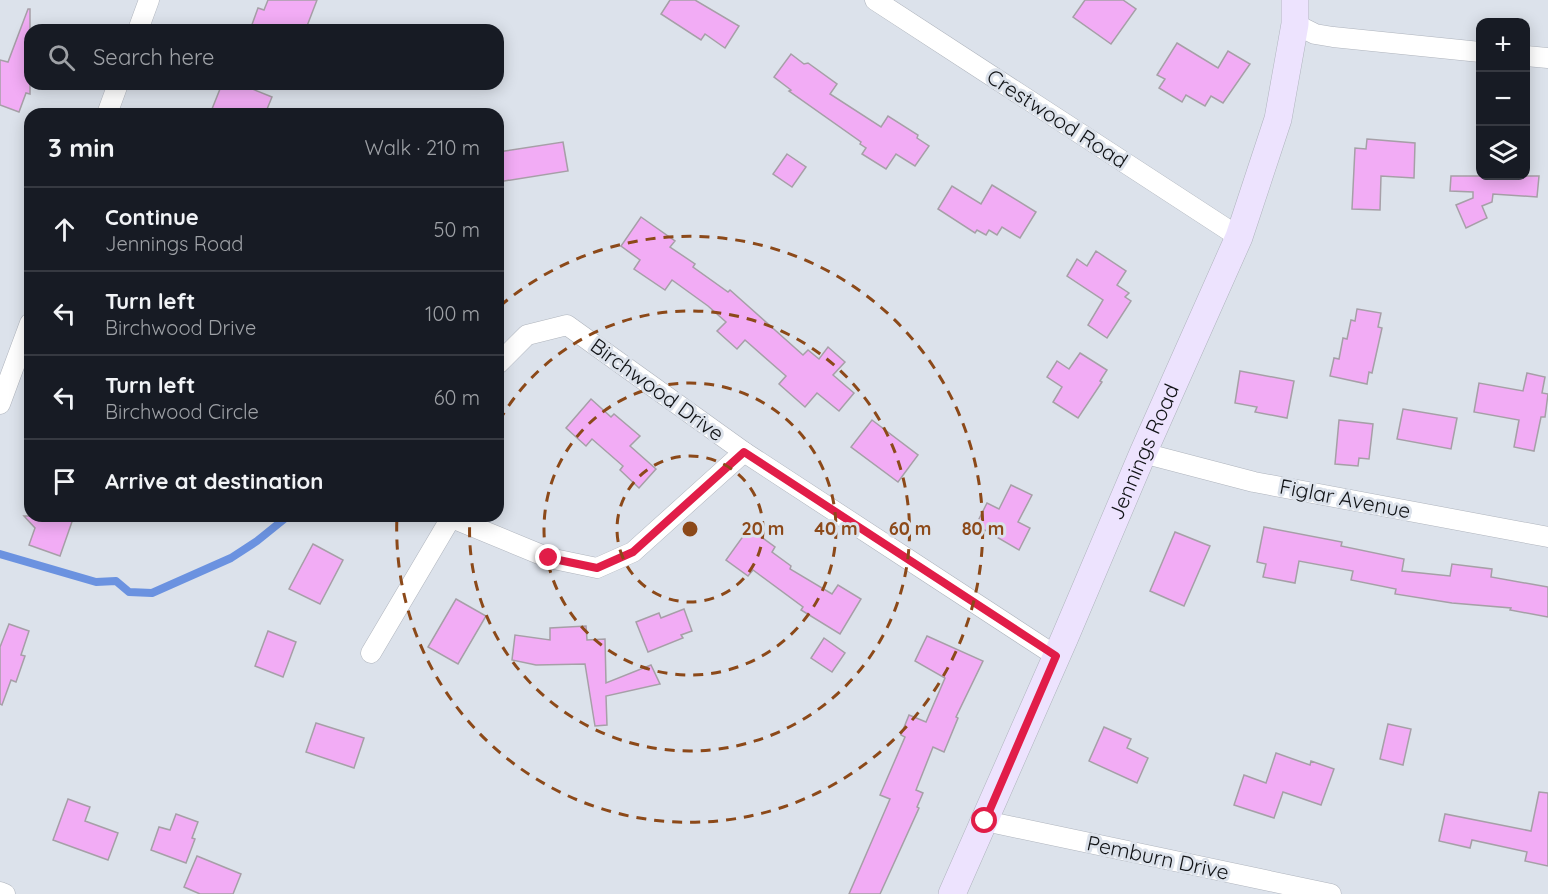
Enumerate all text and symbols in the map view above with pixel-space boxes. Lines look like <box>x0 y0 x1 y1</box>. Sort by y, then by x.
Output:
map controls <box>1476 18 1530 180</box>
button: + <box>1476 18 1530 72</box>
search box <box>24 24 504 90</box>
icon: search <box>45 41 78 74</box>
text: Search here <box>93 43 214 71</box>
street label: Crestwood Road <box>982 63 1133 173</box>
button: − <box>1476 72 1530 126</box>
button: layers <box>1476 126 1530 180</box>
text: 3 min <box>48 131 115 164</box>
text: Walk · 210 m <box>365 135 480 160</box>
text: Continue <box>105 203 199 231</box>
icon: ahead <box>48 213 81 246</box>
text: 50 m <box>434 217 480 242</box>
text: Jennings Road <box>105 231 243 256</box>
text: Turn left <box>105 287 195 315</box>
icon: left <box>48 297 81 330</box>
text: 100 m <box>425 301 480 326</box>
text: Birchwood Drive <box>105 315 256 340</box>
street label: Birchwood Drive <box>586 332 729 446</box>
text: Turn left <box>105 371 195 399</box>
street label: Jennings Road <box>1102 380 1184 523</box>
icon: left <box>48 381 81 414</box>
text: 60 m <box>434 385 480 410</box>
text: Birchwood Circle <box>105 399 259 424</box>
icon: arrive <box>48 465 81 498</box>
text: Arrive at destination <box>105 467 323 495</box>
street label: Figlar Avenue <box>1278 473 1413 523</box>
text: 20 m <box>742 517 784 540</box>
text: 40 m <box>814 517 858 540</box>
text: 60 m <box>889 517 931 540</box>
text: 80 m <box>962 517 1004 540</box>
centre of rings <box>680 519 700 539</box>
route end <box>535 544 561 570</box>
route start <box>971 807 997 833</box>
street label: Pemburn Drive <box>1085 829 1232 885</box>

